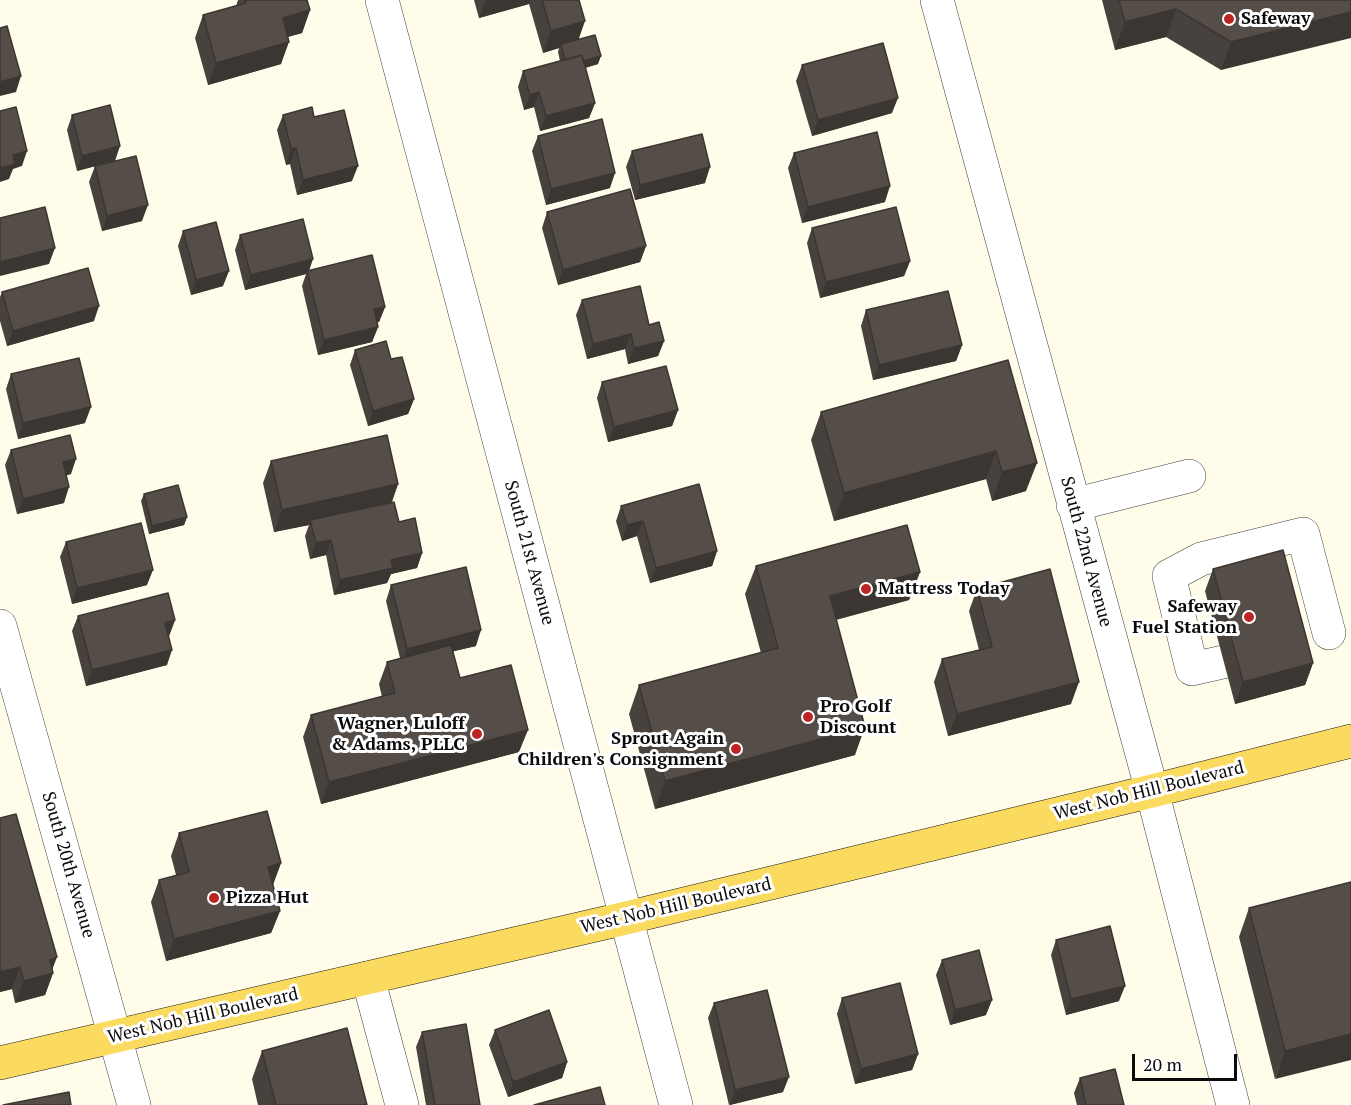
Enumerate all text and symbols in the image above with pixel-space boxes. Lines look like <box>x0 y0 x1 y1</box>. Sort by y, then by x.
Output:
place label: Safeway <box>1241 8 1311 30</box>
marker: Safeway <box>1222 12 1236 26</box>
street label: South 22nd Avenue <box>1056 474 1116 630</box>
street label: South 21st Avenue <box>499 478 559 628</box>
place label: Mattress Today <box>878 578 1010 600</box>
marker: Mattress Today <box>859 582 873 596</box>
place label: Safeway Fuel Station <box>1132 596 1237 638</box>
marker: Safeway Fuel Station <box>1242 610 1256 624</box>
place label: Pro Golf Discount <box>820 696 896 738</box>
marker: Pro Golf Discount <box>801 710 815 724</box>
place label: Wagner, Luloff & Adams, PLLC <box>331 713 465 756</box>
marker: Wagner, Luloff & Adams, PLLC <box>470 727 484 741</box>
place label: Sprout Again Children's Consignment <box>517 728 724 771</box>
marker: Sprout Again Children's Consignment <box>729 742 743 756</box>
street label: West Nob Hill Boulevard <box>1052 757 1246 825</box>
street label: South 20th Avenue <box>37 789 99 941</box>
street label: West Nob Hill Boulevard <box>578 874 774 938</box>
place label: Pizza Hut <box>226 887 309 909</box>
marker: Pizza Hut <box>207 891 221 905</box>
street label: West Nob Hill Boulevard <box>105 984 301 1048</box>
scale bar <box>1135 1042 1240 1080</box>
text: 20 m <box>1143 1052 1182 1076</box>

